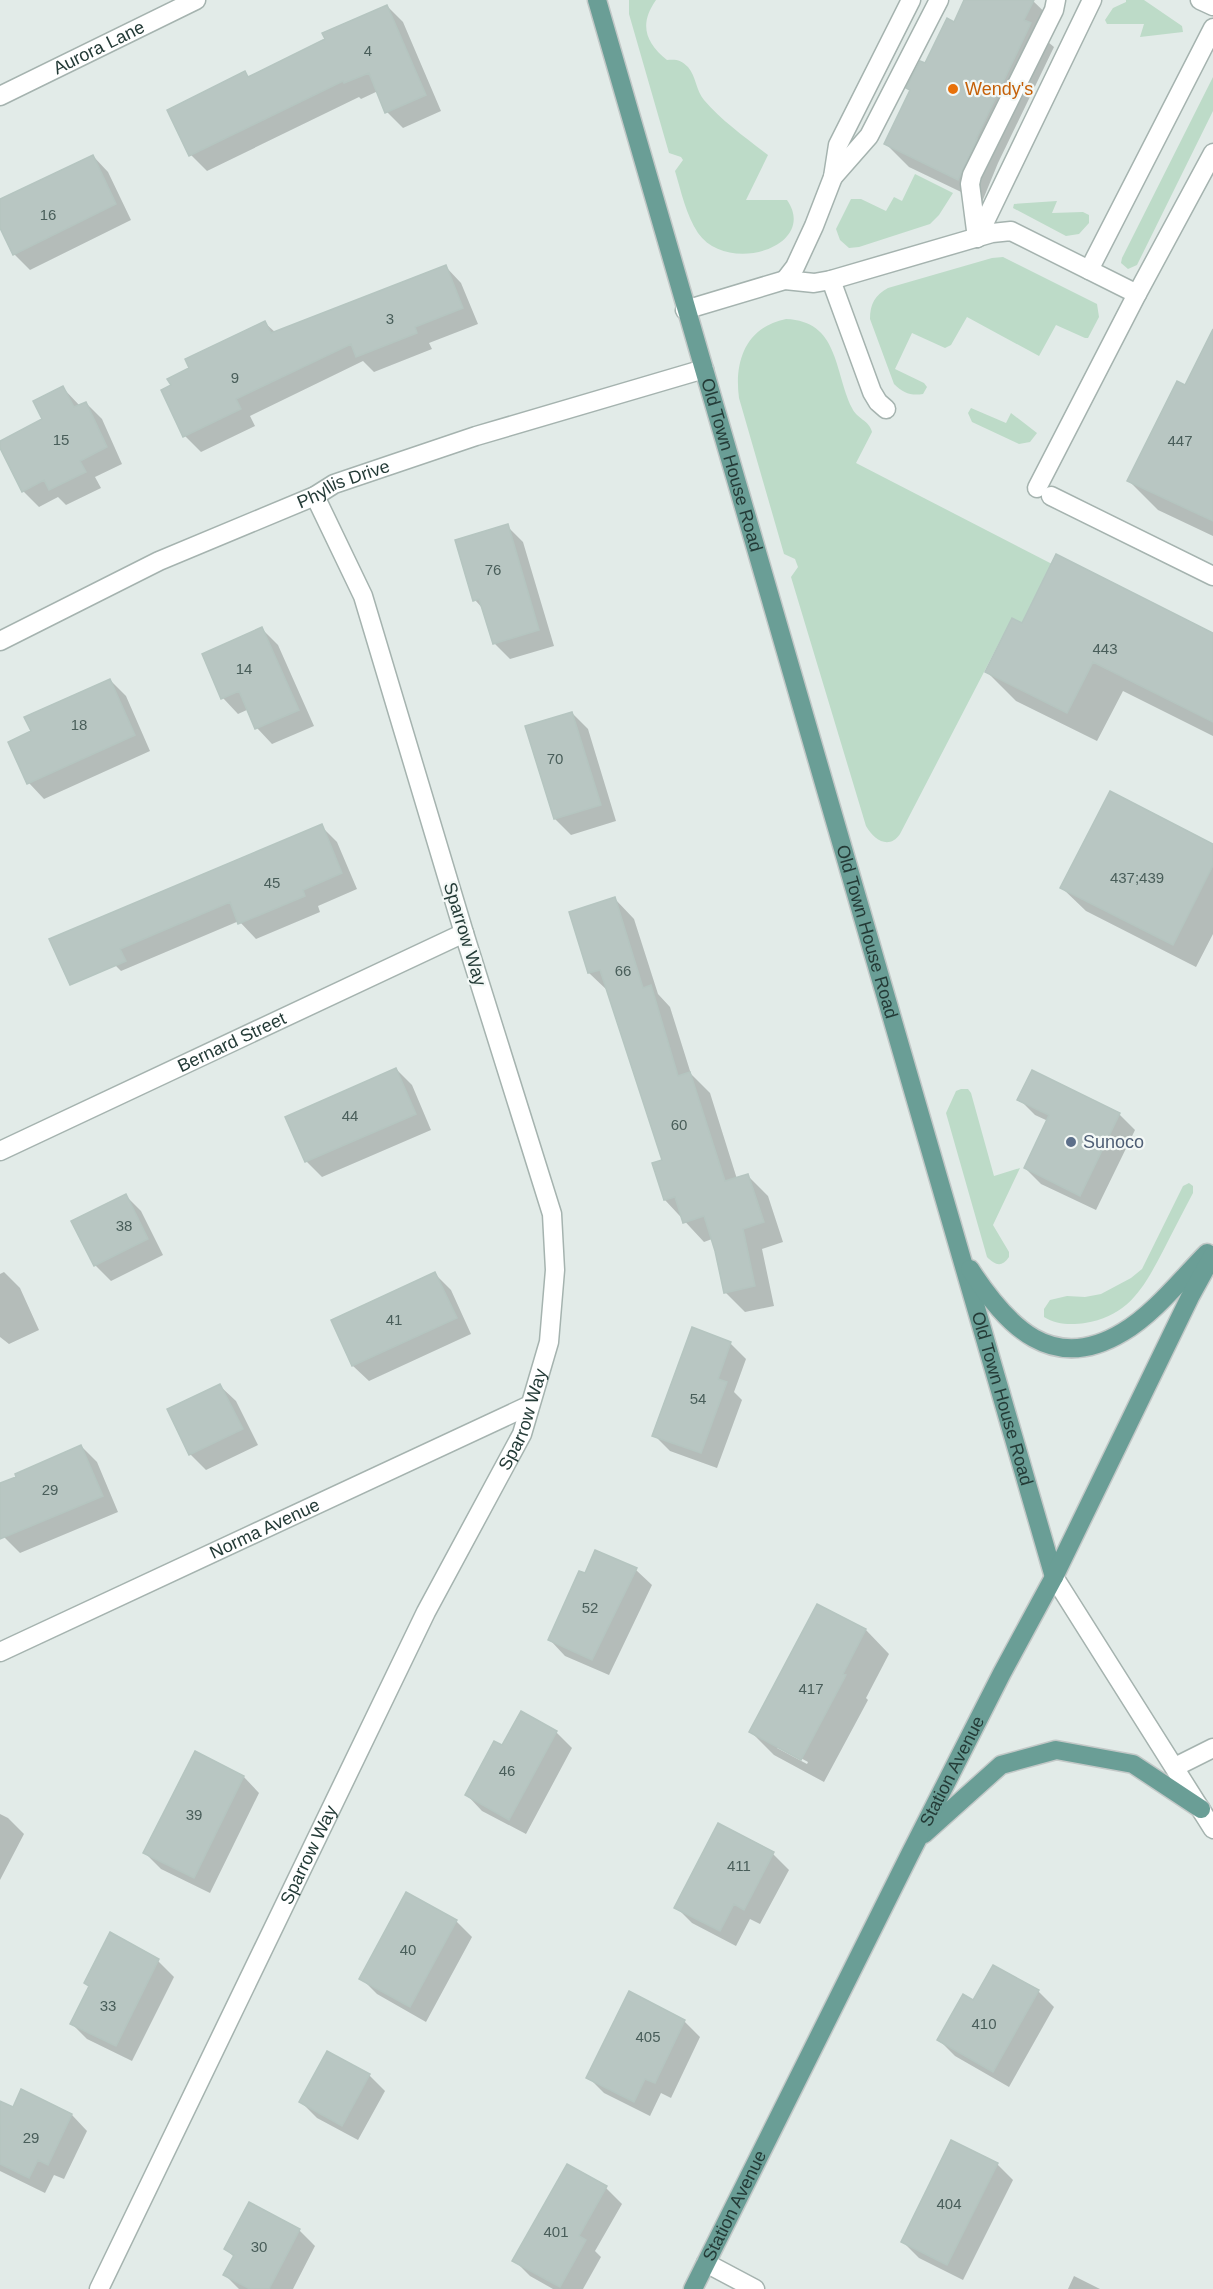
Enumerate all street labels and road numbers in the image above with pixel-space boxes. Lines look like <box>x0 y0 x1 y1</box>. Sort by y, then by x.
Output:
street label: Aurora Lane <box>50 17 148 78</box>
street label: Old Town House Road <box>697 376 766 554</box>
street label: Phyllis Drive <box>294 456 392 512</box>
street label: Old Town House Road <box>832 843 902 1021</box>
street label: Sparrow Way <box>440 880 490 988</box>
street label: Bernard Street <box>174 1008 289 1076</box>
street label: Old Town House Road <box>968 1309 1037 1488</box>
street label: Sparrow Way <box>494 1366 551 1474</box>
street label: Norma Avenue <box>207 1494 323 1563</box>
street label: Station Avenue <box>916 1713 988 1830</box>
street label: Sparrow Way <box>276 1802 341 1908</box>
street label: Station Avenue <box>699 2147 770 2264</box>

